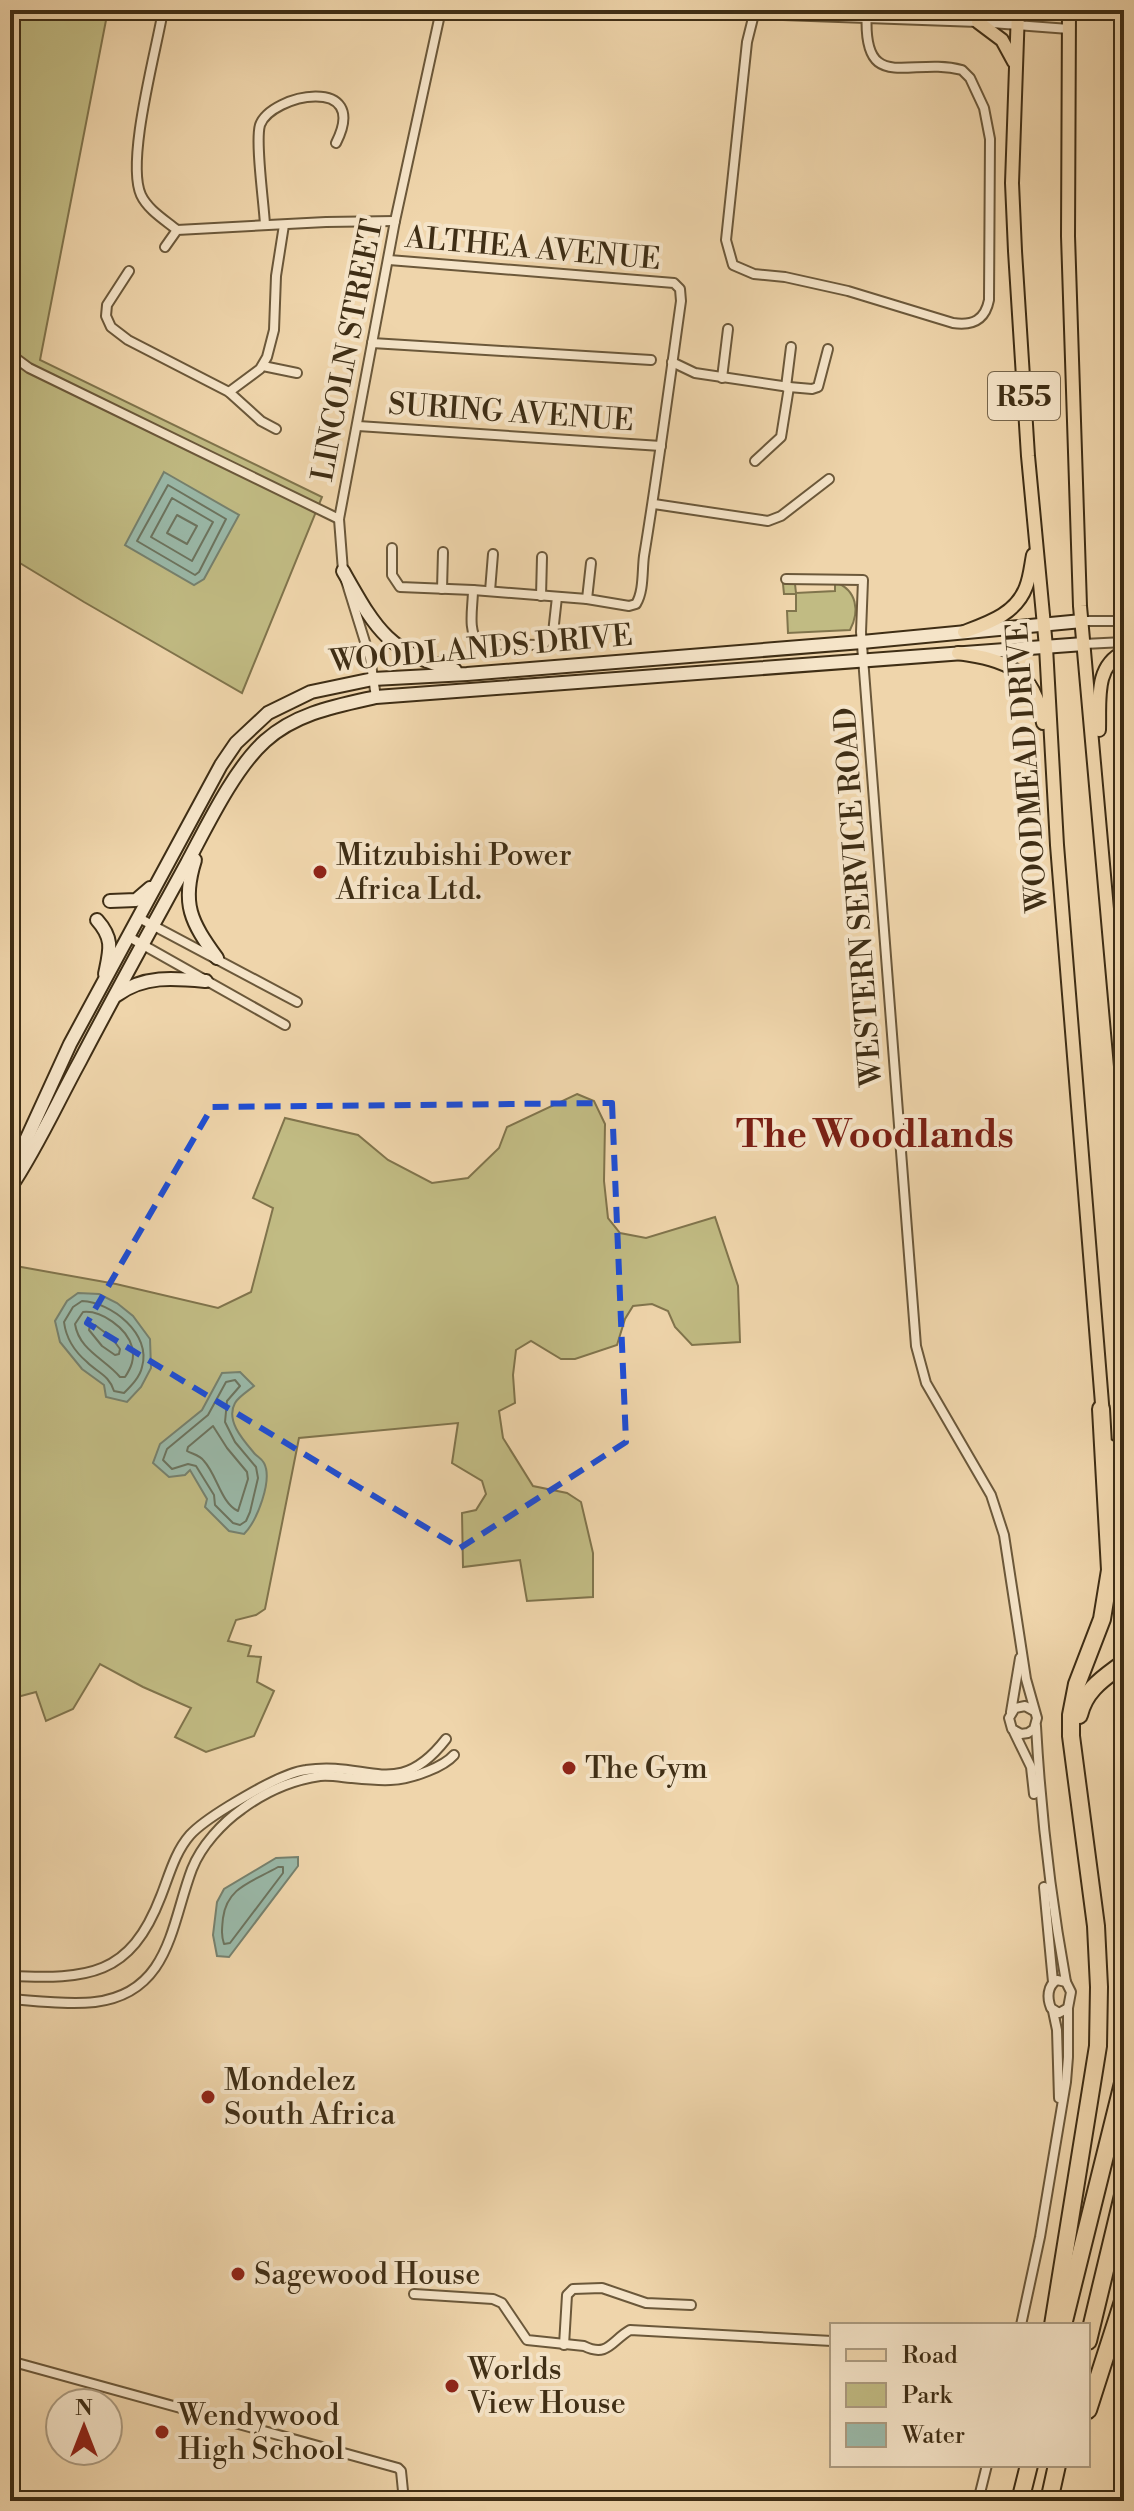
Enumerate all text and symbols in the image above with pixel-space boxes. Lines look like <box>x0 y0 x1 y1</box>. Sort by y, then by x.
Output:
street label: LINCOLN STREET <box>304 216 392 485</box>
street label: ALTHEA AVENUE <box>403 219 662 279</box>
road number: R55 <box>988 372 1060 420</box>
street label: SURING AVENUE <box>387 385 635 441</box>
street label: WOODLANDS DRIVE <box>327 617 634 681</box>
street label: WOODMEAD DRIVE <box>999 621 1057 914</box>
street label: WESTERN SERVICE ROAD <box>827 706 891 1089</box>
place label: Mitzubishi Power Africa Ltd. <box>335 837 572 909</box>
marker: Mitzubishi Power Africa Ltd. <box>311 863 329 881</box>
district label: The Woodlands <box>736 1112 1014 1159</box>
place label: The Gym <box>585 1750 708 1788</box>
marker: The Gym <box>560 1759 578 1777</box>
place label: Mondelez South Africa <box>224 2062 396 2134</box>
marker: Mondelez South Africa <box>199 2088 217 2106</box>
place label: Sagewood House <box>254 2256 480 2294</box>
marker: Sagewood House <box>229 2265 247 2283</box>
legend <box>830 2323 1090 2467</box>
text: Road <box>902 2341 958 2371</box>
place label: Worlds View House <box>467 2351 626 2423</box>
marker: Worlds View House <box>443 2377 461 2395</box>
text: Park <box>902 2381 953 2411</box>
north arrow <box>44 2387 124 2467</box>
text: N <box>75 2395 93 2422</box>
place label: Wendywood High School <box>177 2397 344 2469</box>
text: Water <box>901 2421 965 2451</box>
marker: Wendywood High School <box>153 2423 171 2441</box>

